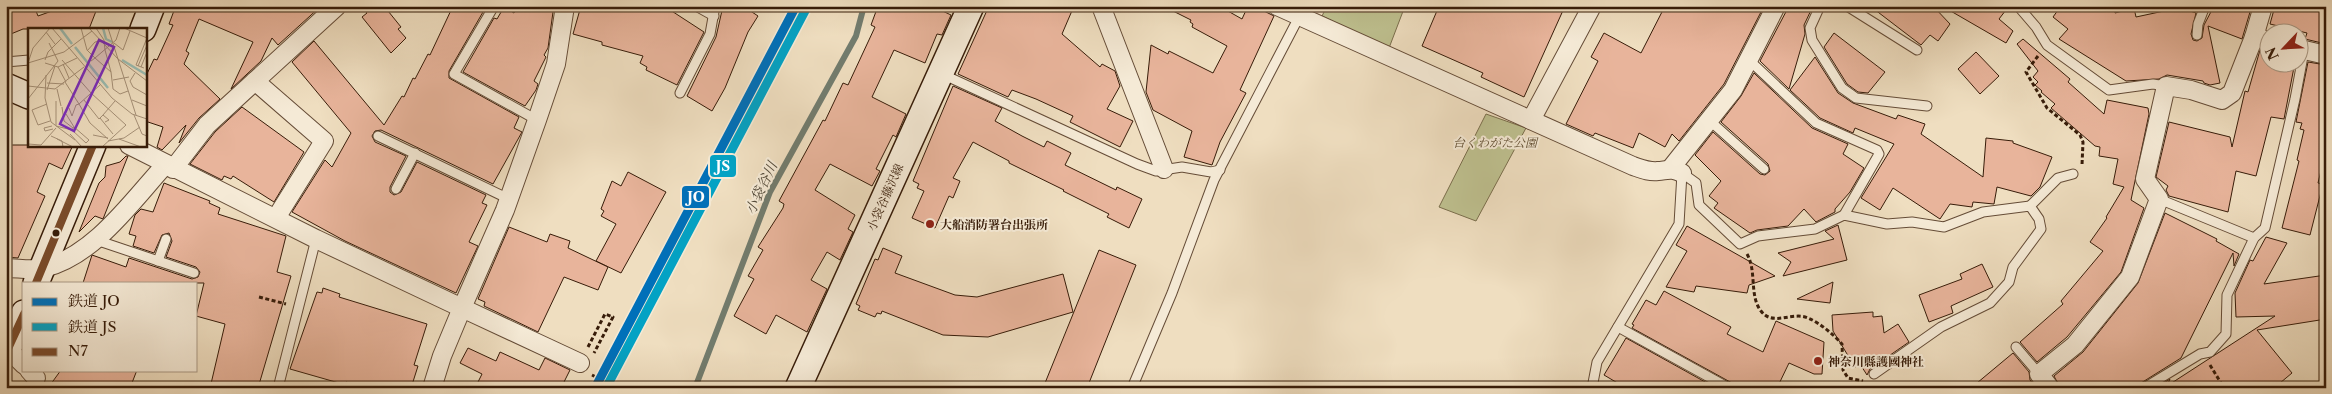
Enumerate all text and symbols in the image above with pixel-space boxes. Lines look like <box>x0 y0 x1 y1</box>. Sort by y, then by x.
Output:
north arrow <box>2260 22 2310 72</box>
inset map <box>28 28 146 146</box>
text: N <box>2261 44 2283 63</box>
park label: 台くわがた公園 <box>1453 135 1539 150</box>
line badge: JS <box>709 154 737 178</box>
text: JS <box>713 157 730 175</box>
water label: 小袋谷川 <box>741 157 782 217</box>
street label: 小袋谷藤沢線 <box>864 161 906 233</box>
line badge: JO <box>681 185 710 209</box>
text: JO <box>684 188 705 206</box>
place label: 大船消防署台出張所 <box>940 217 1048 232</box>
marker: 大船消防署台出張所 <box>924 218 936 230</box>
unlabelled marker <box>51 228 61 238</box>
legend <box>22 282 198 372</box>
text: 鉄道 JO <box>68 291 120 310</box>
text: 鉄道 JS <box>68 317 116 336</box>
text: N7 <box>68 341 88 360</box>
place label: 神奈川縣護國神社 <box>1828 354 1924 369</box>
marker: 神奈川縣護國神社 <box>1812 355 1824 367</box>

